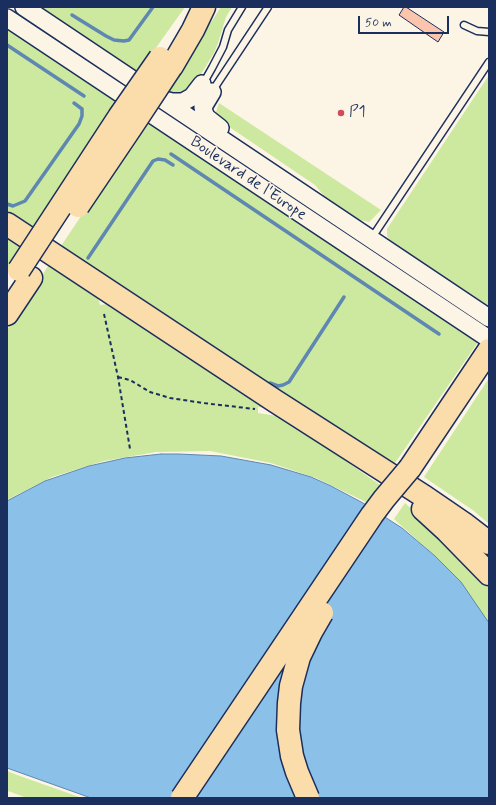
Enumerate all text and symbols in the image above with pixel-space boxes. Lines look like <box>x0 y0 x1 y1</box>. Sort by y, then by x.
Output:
scale bar <box>360 8 451 34</box>
text: 50 m <box>365 15 392 31</box>
place label: P1 <box>349 103 366 123</box>
marker: P1 <box>336 108 346 118</box>
street label: Boulevard de l'Europe <box>186 133 310 225</box>

